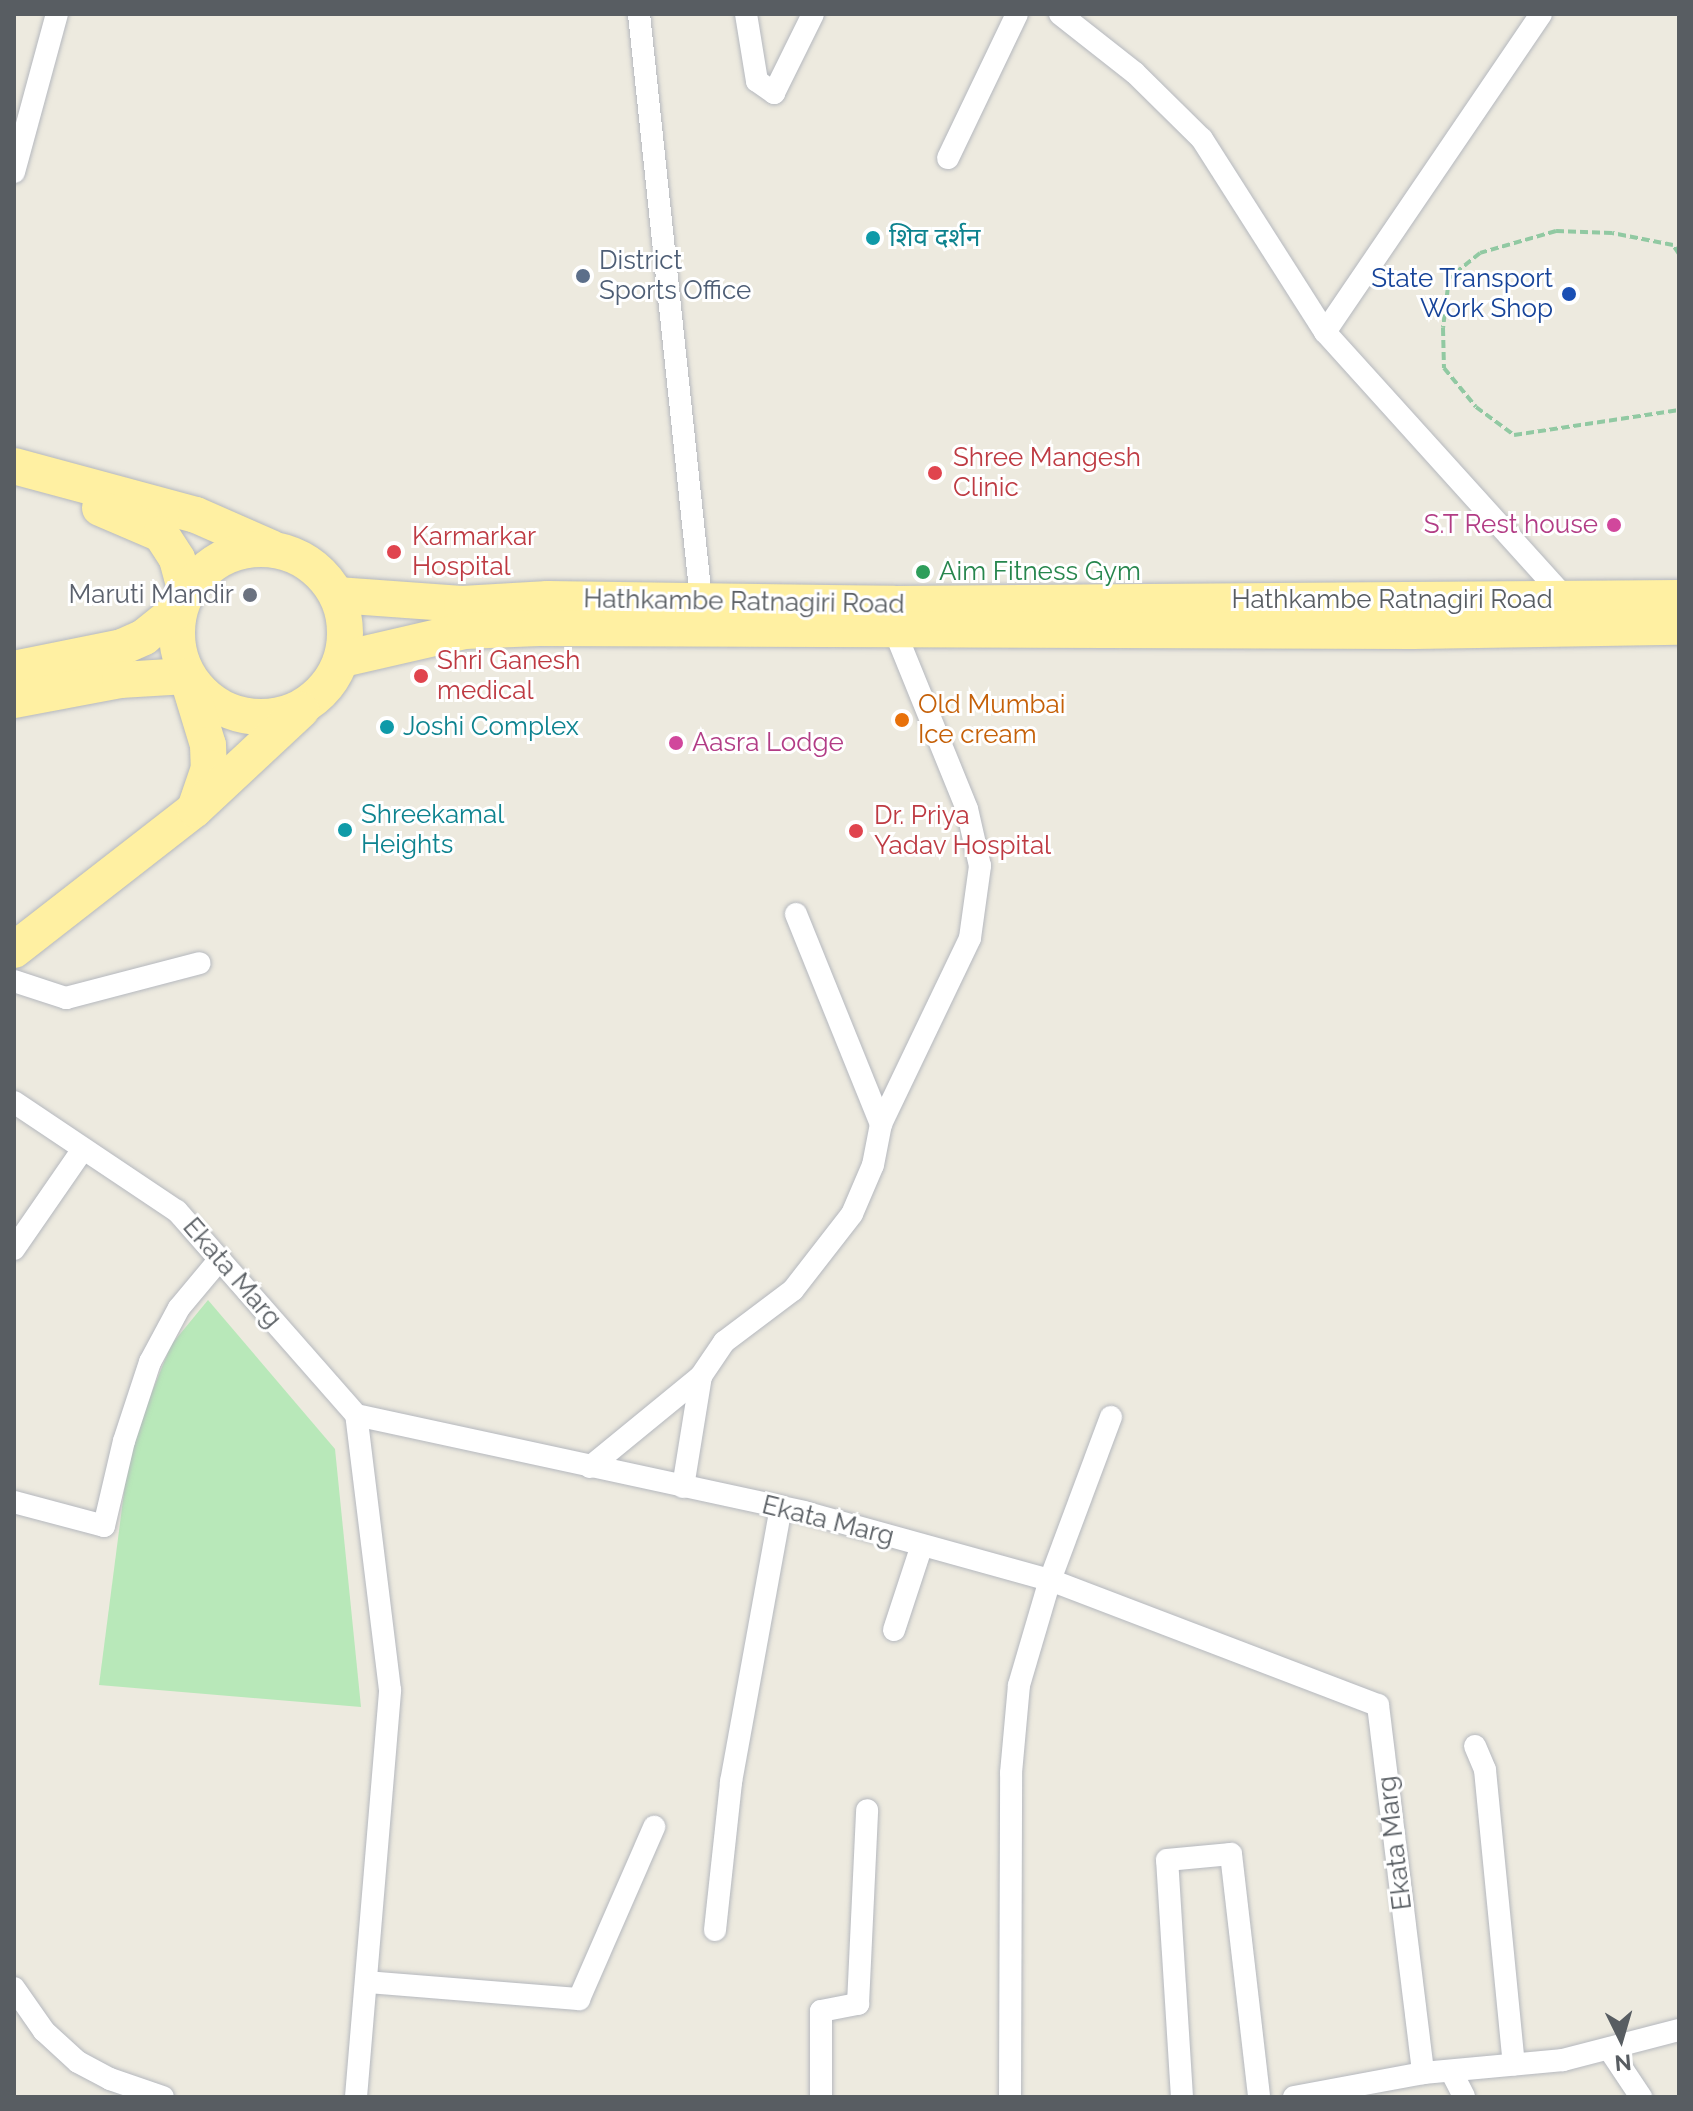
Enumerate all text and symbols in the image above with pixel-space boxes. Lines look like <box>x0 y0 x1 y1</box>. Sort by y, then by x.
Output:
place label: शिव दर्शन <box>889 222 980 254</box>
marker: शिव दर्शन <box>864 229 882 247</box>
place label: District Sports Office <box>599 245 751 306</box>
place label: State Transport Work Shop <box>1370 263 1553 324</box>
marker: District Sports Office <box>574 267 592 285</box>
marker: State Transport Work Shop <box>1560 285 1578 303</box>
place label: Shree Mangesh Clinic <box>953 442 1141 504</box>
marker: Shree Mangesh Clinic <box>924 462 946 484</box>
place label: S.T Rest house <box>1423 509 1598 541</box>
marker: S.T Rest house <box>1605 516 1623 534</box>
place label: Karmarkar Hospital <box>412 521 536 582</box>
marker: Karmarkar Hospital <box>383 541 405 563</box>
place label: Aim Fitness Gym <box>939 556 1141 588</box>
marker: Aim Fitness Gym <box>914 563 932 581</box>
place label: Maruti Mandir <box>69 579 234 611</box>
street label: Hathkambe Ratnagiri Road <box>583 584 905 620</box>
street label: Hathkambe Ratnagiri Road <box>1231 584 1553 616</box>
marker: Maruti Mandir <box>241 586 259 604</box>
place label: Shri Ganesh medical <box>437 645 580 706</box>
marker: Shri Ganesh medical <box>412 667 430 685</box>
place label: Old Mumbai Ice cream <box>918 689 1065 750</box>
place label: Joshi Complex <box>403 711 579 743</box>
marker: Old Mumbai Ice cream <box>893 711 911 729</box>
marker: Joshi Complex <box>378 718 396 736</box>
place label: Aasra Lodge <box>692 727 844 759</box>
marker: Aasra Lodge <box>667 734 685 752</box>
place label: Shreekamal Heights <box>361 799 504 860</box>
place label: Dr. Priya Yadav Hospital <box>874 800 1052 862</box>
marker: Dr. Priya Yadav Hospital <box>845 820 867 842</box>
marker: Shreekamal Heights <box>336 821 354 839</box>
street label: Ekata Marg <box>176 1212 288 1334</box>
street label: Ekata Marg <box>759 1490 897 1552</box>
street label: Ekata Marg <box>1371 1774 1419 1912</box>
north arrow <box>1581 1999 1661 2079</box>
text: N <box>1614 2049 1633 2077</box>

